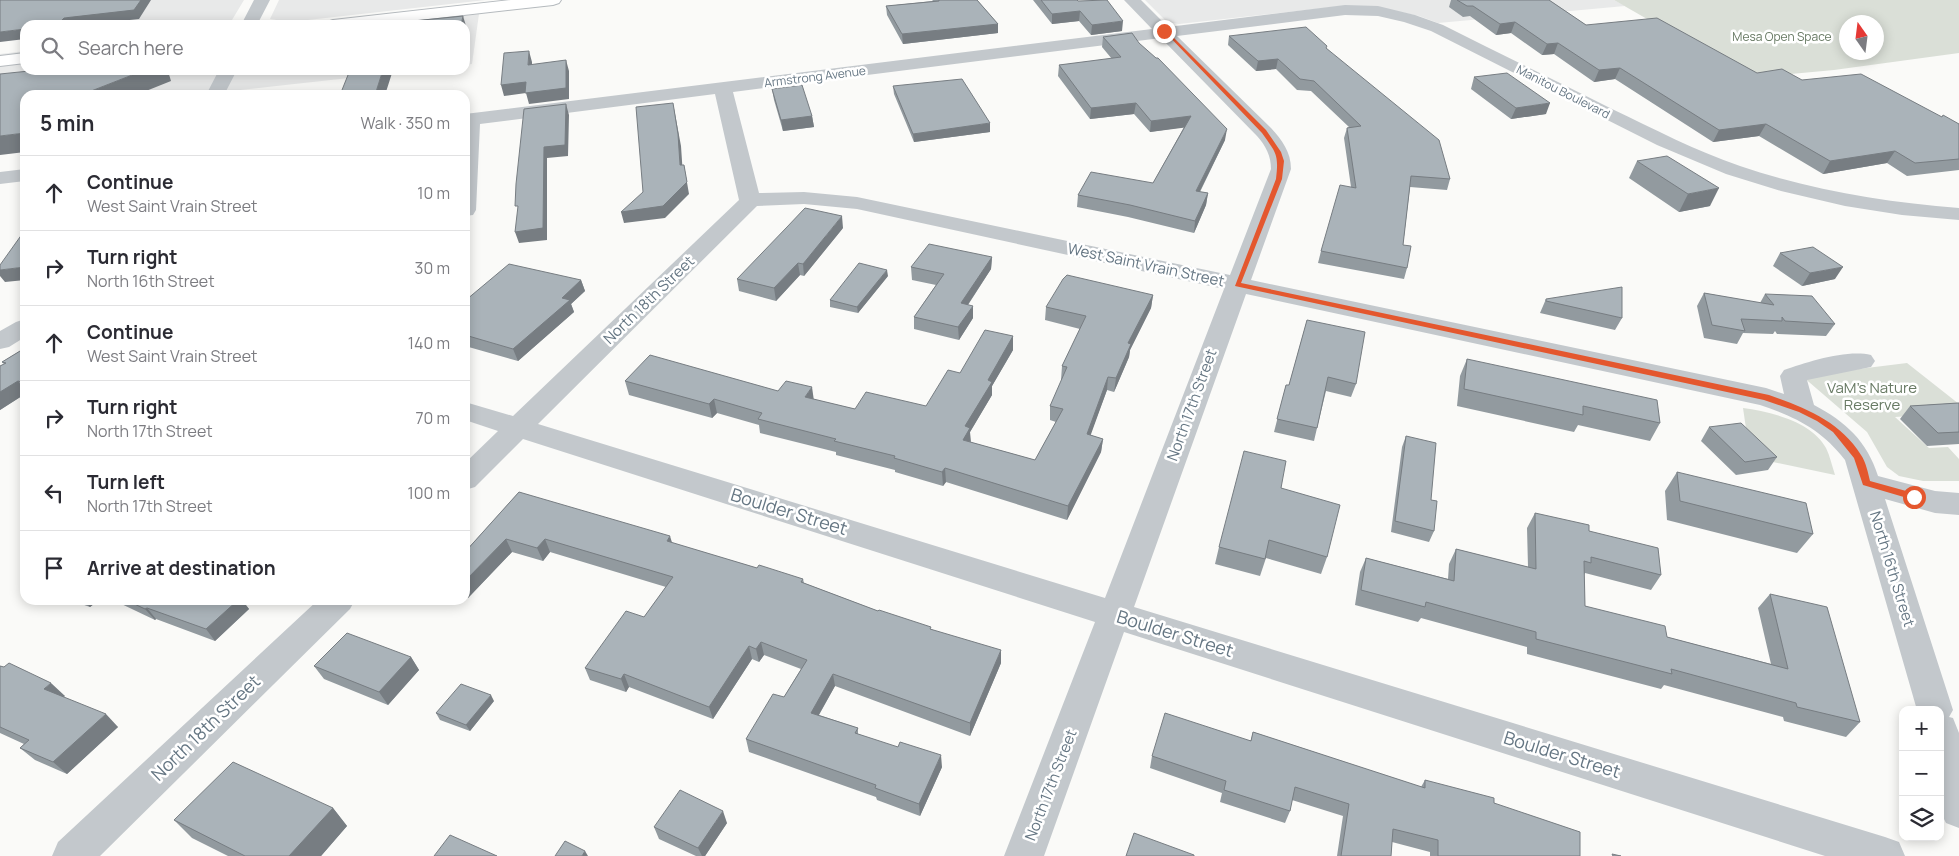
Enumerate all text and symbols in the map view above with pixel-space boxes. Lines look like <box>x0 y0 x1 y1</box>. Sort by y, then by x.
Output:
north arrow <box>1839 15 1884 60</box>
search box <box>20 20 470 75</box>
route end <box>1153 20 1176 43</box>
park label: Mesa Open Space <box>1732 28 1832 45</box>
icon: search <box>38 34 66 62</box>
text: Search here <box>78 35 184 61</box>
street label: Manitou Boulevard <box>1514 61 1613 122</box>
street label: Armstrong Avenue <box>763 62 867 91</box>
text: 5 min <box>40 109 94 137</box>
text: Walk · 350 m <box>361 112 450 134</box>
text: Continue <box>87 169 173 195</box>
icon: ahead <box>40 179 68 207</box>
text: 10 m <box>417 182 450 204</box>
text: West Saint Vrain Street <box>87 195 257 217</box>
street label: West Saint Vrain Street <box>1066 238 1226 291</box>
text: Turn right <box>87 244 177 270</box>
street label: North 18th Street <box>599 251 699 349</box>
icon: right <box>40 254 68 282</box>
text: 30 m <box>415 257 450 279</box>
text: North 16th Street <box>87 270 215 292</box>
text: Continue <box>87 319 173 345</box>
icon: ahead <box>40 329 68 357</box>
text: 140 m <box>408 332 450 354</box>
text: West Saint Vrain Street <box>87 345 257 367</box>
street label: North 17th Street <box>1162 346 1222 464</box>
park label: VaM's Nature Reserve <box>1827 377 1917 415</box>
text: Turn right <box>87 394 177 420</box>
icon: right <box>40 404 68 432</box>
text: 70 m <box>415 407 450 429</box>
text: North 17th Street <box>87 420 213 442</box>
text: Turn left <box>87 469 165 495</box>
icon: left <box>40 479 68 507</box>
text: 100 m <box>407 482 450 504</box>
street label: Boulder Street <box>728 482 851 540</box>
route start <box>1903 486 1926 509</box>
text: North 17th Street <box>87 495 213 517</box>
street label: North 16th Street <box>1865 509 1920 629</box>
icon: arrive <box>40 554 68 582</box>
text: Arrive at destination <box>87 555 276 581</box>
street label: Boulder Street <box>1114 604 1237 662</box>
street label: North 18th Street <box>146 669 265 786</box>
map controls <box>1899 706 1944 841</box>
button: + <box>1899 706 1944 751</box>
street label: Boulder Street <box>1501 725 1624 783</box>
street label: North 17th Street <box>1020 726 1081 844</box>
button: − <box>1899 751 1944 796</box>
button: layers <box>1899 796 1944 841</box>

